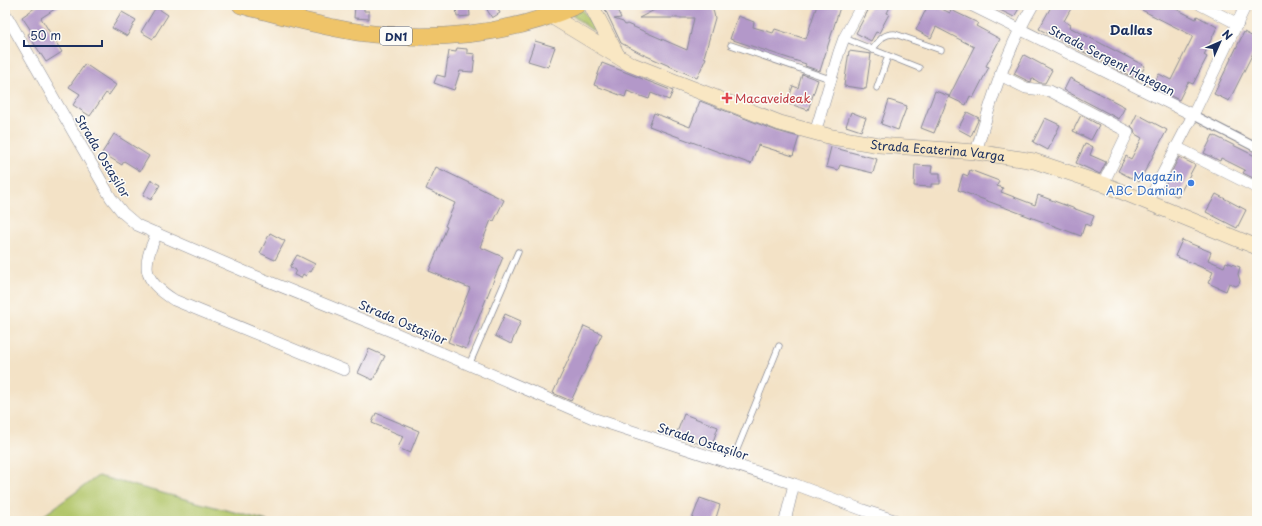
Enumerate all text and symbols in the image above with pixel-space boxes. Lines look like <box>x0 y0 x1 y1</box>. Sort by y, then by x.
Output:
street label: Strada Sergent Hațegan <box>1046 20 1178 100</box>
district label: Dallas <box>1110 20 1152 39</box>
scale bar <box>24 22 102 48</box>
north arrow <box>1200 22 1240 62</box>
text: N <box>1218 25 1237 44</box>
text: 50 m <box>30 26 61 44</box>
road number: DN1 <box>380 27 412 45</box>
place label: Macaveideak <box>735 89 811 107</box>
marker: Macaveideak <box>722 93 732 103</box>
street label: Strada Ostașilor <box>71 111 135 202</box>
street label: Strada Ecaterina Varga <box>869 135 1007 165</box>
place label: Magazin ABC Damian <box>1106 167 1183 199</box>
marker: Magazin ABC Damian <box>1186 178 1196 188</box>
street label: Strada Ostașilor <box>356 295 450 349</box>
street label: Strada Ostașilor <box>655 418 751 464</box>

